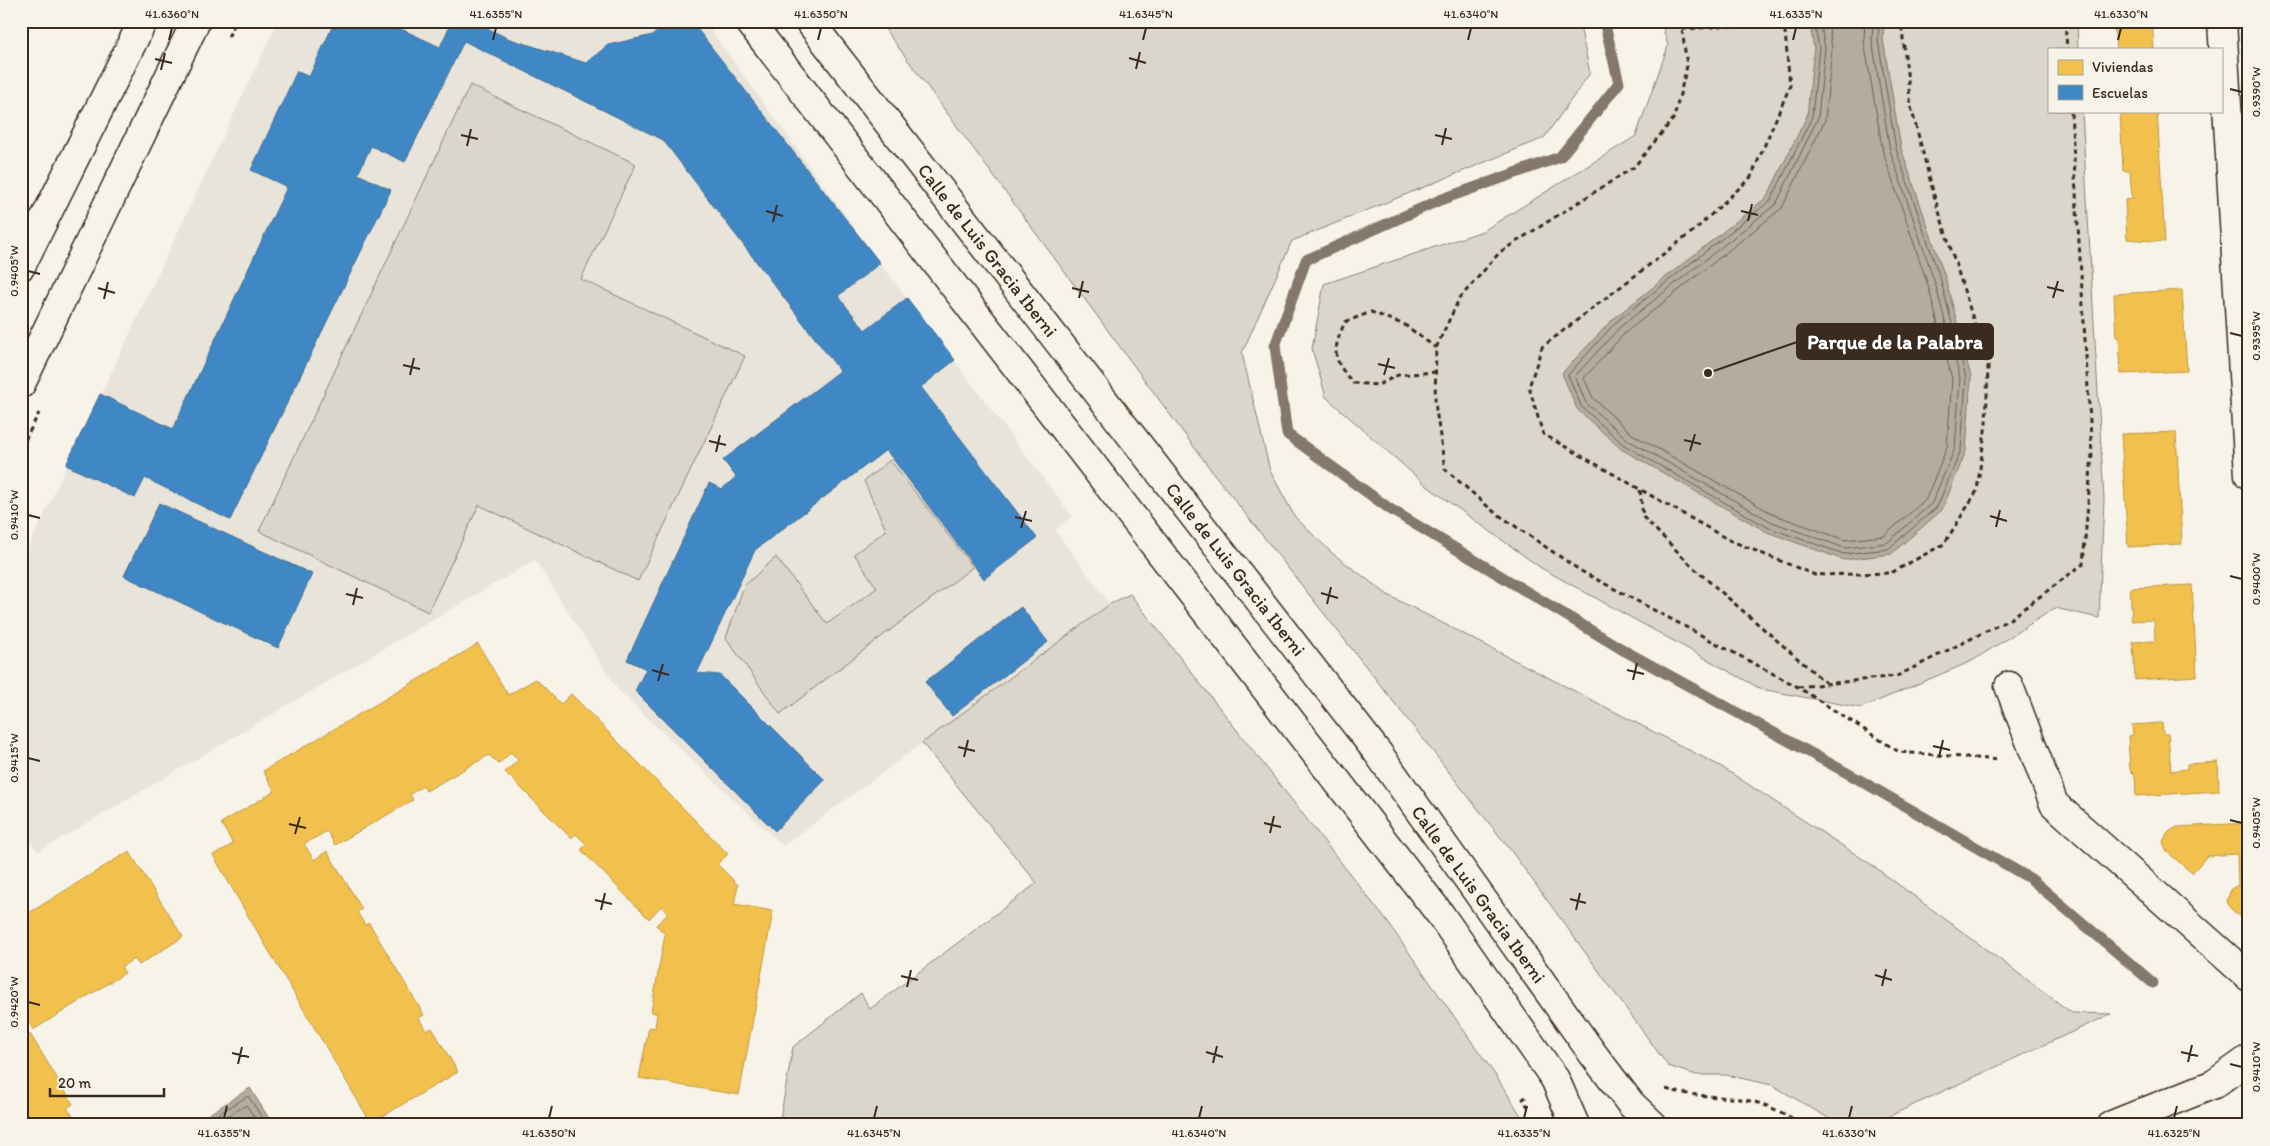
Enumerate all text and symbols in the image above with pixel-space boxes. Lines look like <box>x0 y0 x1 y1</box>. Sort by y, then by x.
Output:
text: 41.6360°N <box>145 7 199 21</box>
text: 41.6355°N <box>470 7 522 21</box>
text: 41.6350°N <box>794 7 848 21</box>
text: 41.6345°N <box>1119 7 1173 21</box>
text: 41.6340°N <box>1444 7 1498 21</box>
text: 41.6335°N <box>1769 7 1823 21</box>
text: 41.6330°N <box>2094 7 2148 21</box>
legend <box>2048 48 2222 112</box>
text: Viviendas <box>2092 58 2154 76</box>
text: 0.9390°W <box>2249 67 2263 117</box>
text: Escuelas <box>2092 84 2148 102</box>
street label: Calle de Luis Gracia Iberni <box>913 159 1063 342</box>
text: 0.9405°W <box>7 245 21 297</box>
text: 0.9395°W <box>2249 311 2263 361</box>
callout: Parque de la Palabra <box>1797 324 1993 359</box>
text: Parque de la Palabra <box>1807 330 1983 355</box>
street label: Calle de Luis Gracia Iberni <box>1161 478 1311 661</box>
text: 0.9410°W <box>7 490 21 540</box>
text: 0.9400°W <box>2249 553 2263 605</box>
text: 0.9415°W <box>7 733 21 783</box>
text: 0.9405°W <box>2249 797 2263 849</box>
street label: Calle de Luis Gracia Iberni <box>1406 801 1551 988</box>
text: 0.9420°W <box>7 976 21 1028</box>
text: 0.9410°W <box>2249 1042 2263 1092</box>
scale bar <box>50 1066 164 1098</box>
text: 20 m <box>58 1074 92 1092</box>
text: 41.6355°N <box>198 1126 250 1140</box>
text: 41.6350°N <box>522 1126 576 1140</box>
text: 41.6345°N <box>847 1126 901 1140</box>
text: 41.6340°N <box>1172 1126 1226 1140</box>
text: 41.6335°N <box>1497 1126 1551 1140</box>
text: 41.6330°N <box>1822 1126 1876 1140</box>
text: 41.6325°N <box>2148 1126 2200 1140</box>

